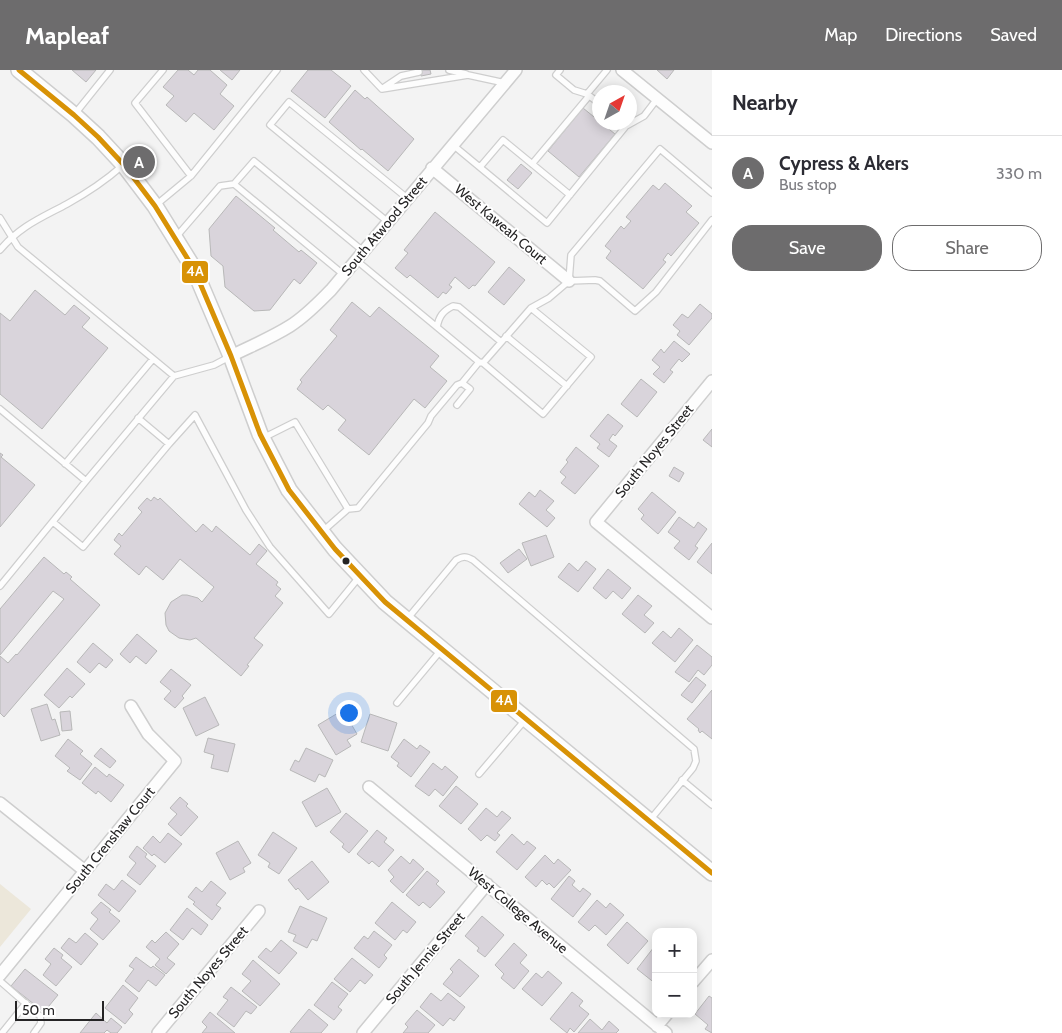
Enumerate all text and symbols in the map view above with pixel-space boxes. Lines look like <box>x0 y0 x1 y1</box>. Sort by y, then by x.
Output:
text: Mapleaf <box>25 21 109 50</box>
text: Map <box>824 24 857 46</box>
text: Directions <box>885 24 962 46</box>
text: Saved <box>990 24 1037 46</box>
north arrow <box>592 85 637 130</box>
text: Nearby <box>732 90 798 115</box>
pin: A <box>123 143 155 181</box>
text: Cypress & Akers <box>779 152 909 175</box>
text: A <box>743 164 753 183</box>
text: 330 m <box>996 164 1042 183</box>
street label: South Atwood Street <box>337 173 431 279</box>
text: Bus stop <box>779 175 837 194</box>
street label: West Kaweah Court <box>451 180 551 268</box>
button: Save <box>732 225 882 271</box>
button: Share <box>892 225 1042 271</box>
line badge: 4A <box>181 260 209 284</box>
text: 4A <box>186 262 204 280</box>
street label: South Noyes Street <box>611 400 697 501</box>
unlabelled marker <box>341 556 351 566</box>
line badge: 4A <box>490 689 518 713</box>
text: 4A <box>495 691 513 709</box>
your location <box>336 700 362 726</box>
street label: South Crenshaw Court <box>61 783 159 897</box>
street label: West College Avenue <box>464 863 572 957</box>
street label: South Jennie Street <box>381 908 469 1008</box>
street label: South Noyes Street <box>164 922 252 1022</box>
map controls <box>652 928 697 1018</box>
button: + <box>652 928 697 973</box>
button: − <box>652 973 697 1018</box>
scale bar <box>15 998 104 1021</box>
text: 50 m <box>22 1001 55 1019</box>

